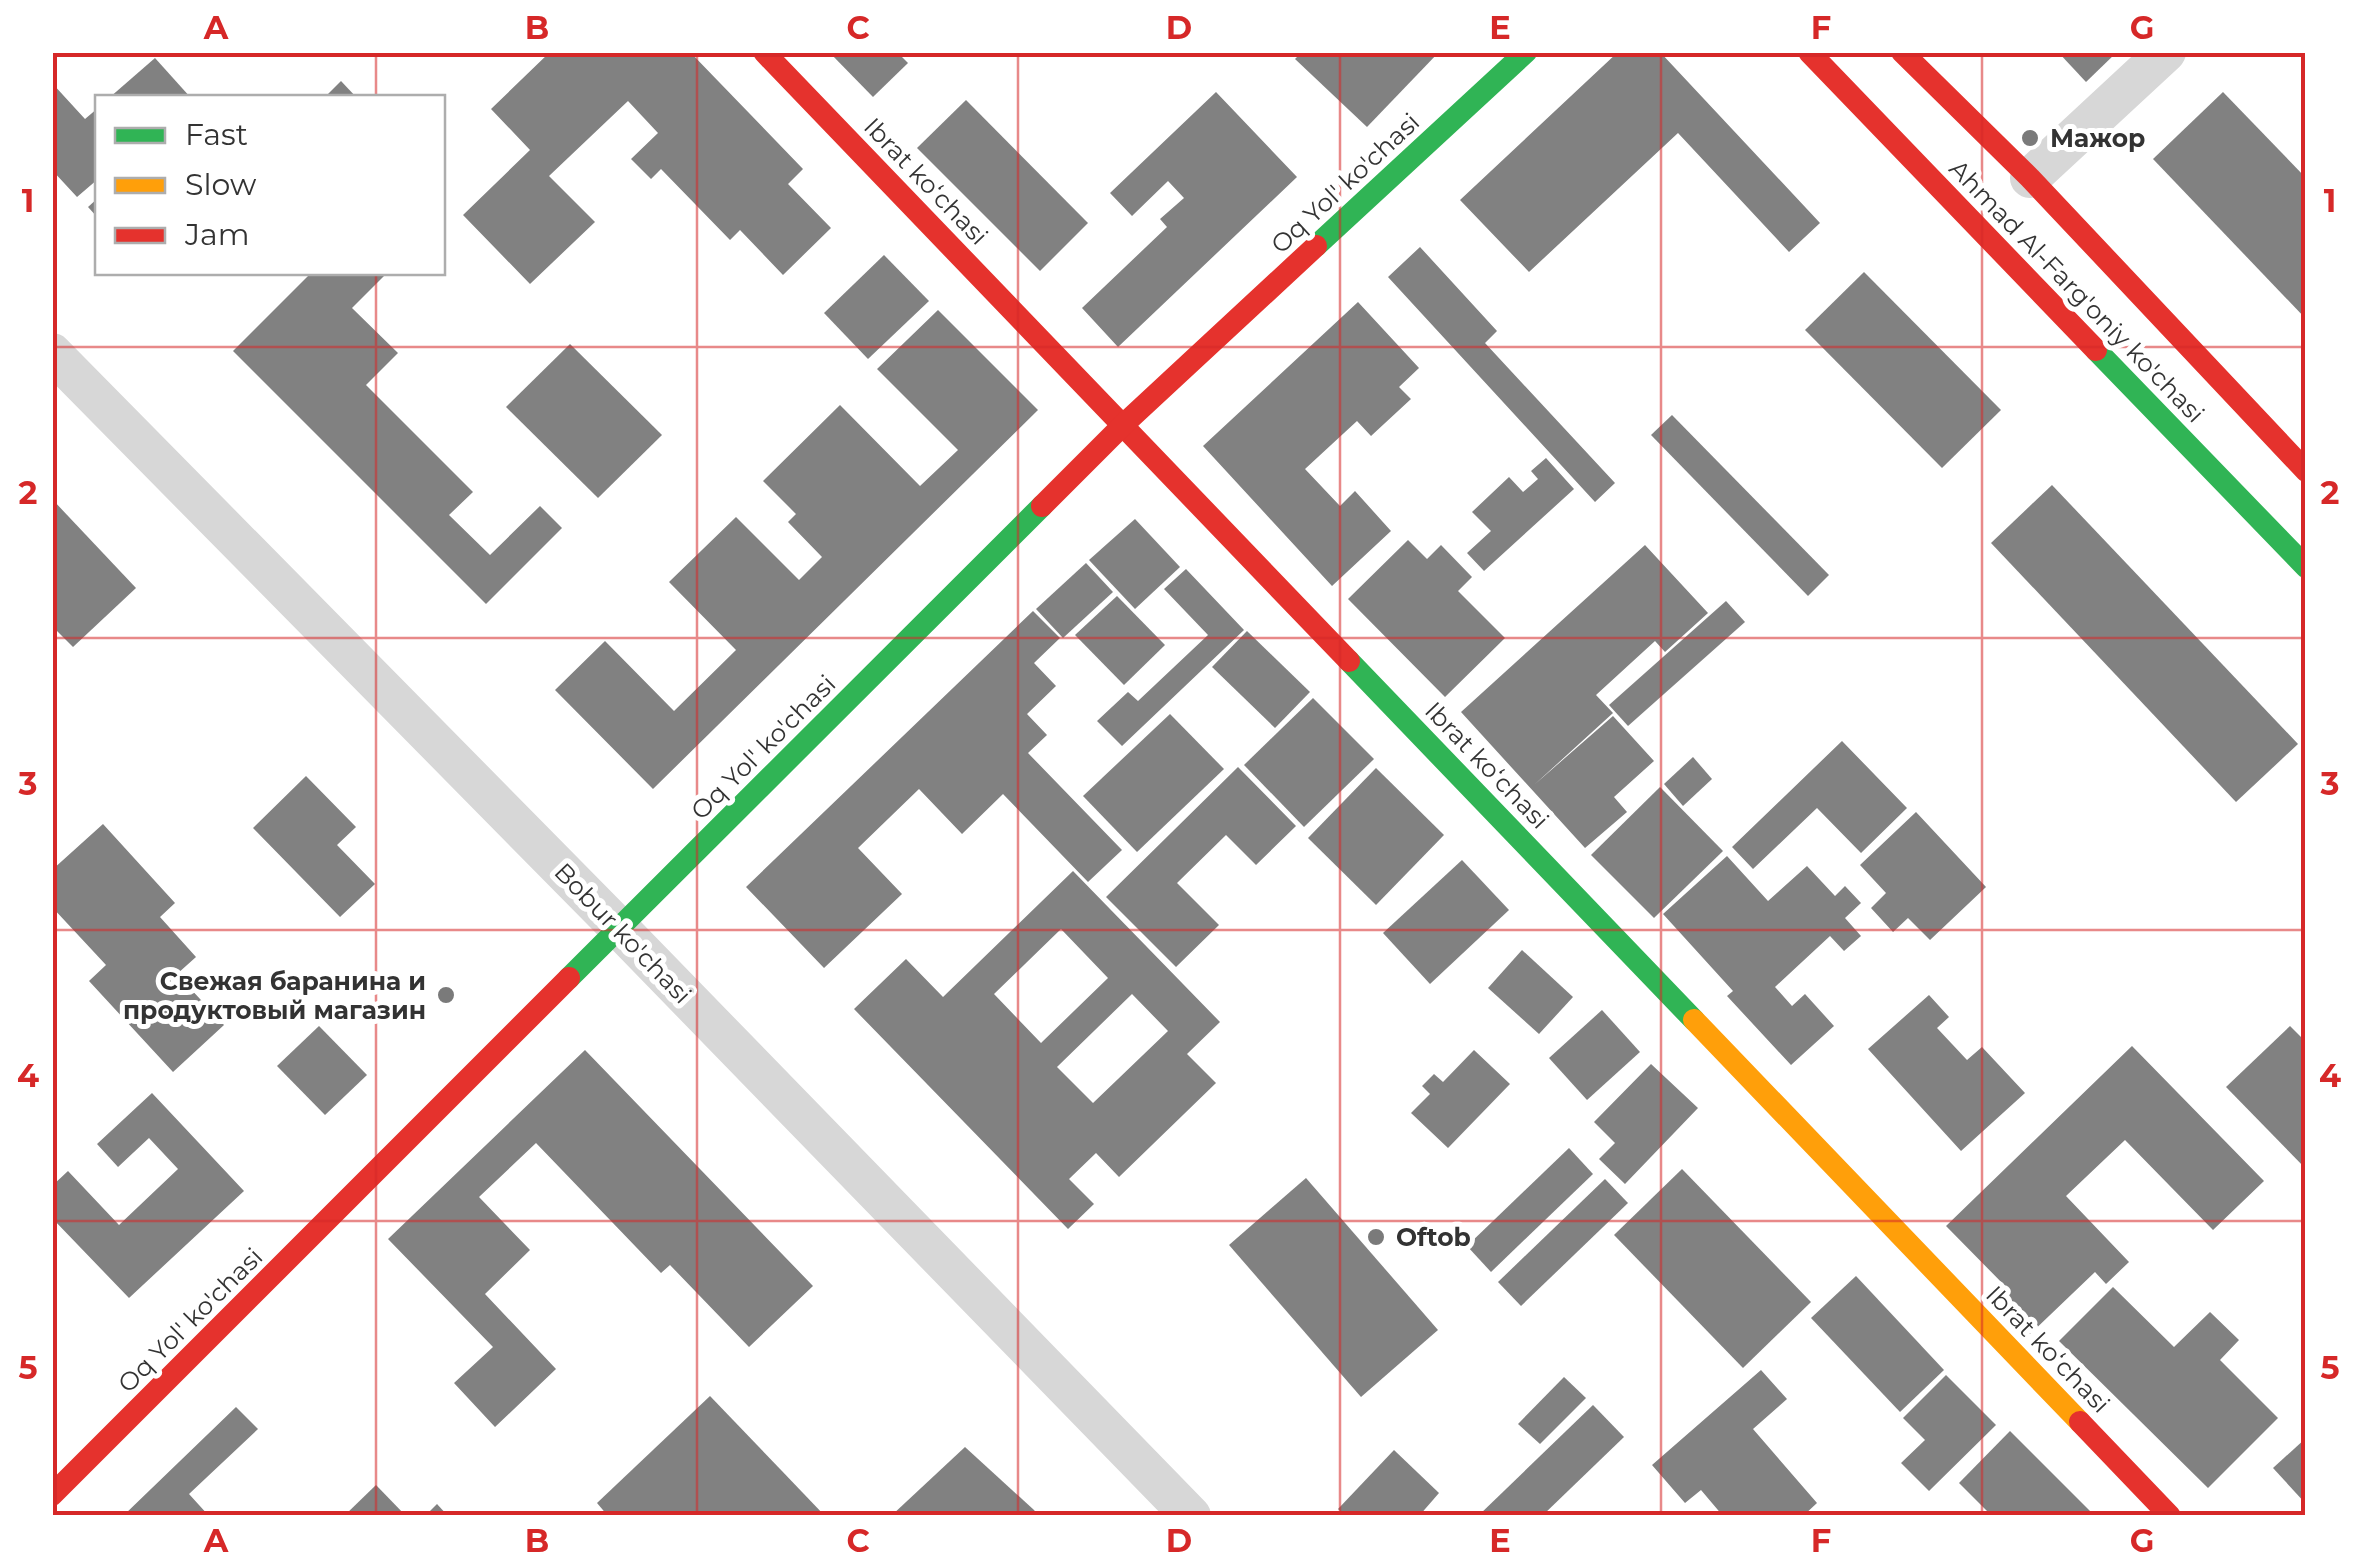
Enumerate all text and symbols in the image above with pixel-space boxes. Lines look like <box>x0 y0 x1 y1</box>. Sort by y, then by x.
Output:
text: A <box>203 8 229 47</box>
text: B <box>525 8 549 47</box>
text: C <box>846 8 870 47</box>
text: D <box>1166 8 1192 47</box>
text: E <box>1489 8 1511 47</box>
text: F <box>1811 8 1831 47</box>
text: G <box>2130 8 2154 47</box>
legend <box>95 95 445 275</box>
street label: Oq Yol' ko'chasi <box>1265 107 1425 259</box>
street label: Ibrat koʻchasi <box>858 111 994 251</box>
text: Fast <box>185 116 248 153</box>
place label: Мажор <box>2050 123 2145 153</box>
marker: Мажор <box>2019 127 2041 149</box>
street label: Ahmad Al-Farg'oniy ko'chasi <box>1943 153 2211 429</box>
text: Slow <box>185 166 257 203</box>
text: 1 <box>22 181 34 220</box>
text: 1 <box>2324 181 2336 220</box>
text: Jam <box>184 216 250 253</box>
text: 2 <box>19 473 37 512</box>
text: 2 <box>2321 473 2339 512</box>
street label: Oq Yol' ko'chasi <box>685 669 841 825</box>
street label: Ibrat koʻchasi <box>1419 695 1555 835</box>
text: 3 <box>18 764 37 803</box>
text: 3 <box>2320 764 2339 803</box>
street label: Bobur ko'chasi <box>548 857 698 1009</box>
place label: Свежая баранина и продуктовый магазин <box>123 966 426 1025</box>
marker: Свежая баранина и продуктовый магазин <box>435 984 457 1006</box>
text: 4 <box>17 1056 39 1095</box>
text: 4 <box>2319 1056 2341 1095</box>
place label: Oftob <box>1396 1222 1471 1252</box>
marker: Oftob <box>1365 1226 1387 1248</box>
street label: Oq Yol' ko'chasi <box>112 1242 268 1398</box>
street label: Ibrat koʻchasi <box>1980 1279 2116 1419</box>
text: 5 <box>18 1348 38 1387</box>
text: 5 <box>2320 1348 2340 1387</box>
text: A <box>203 1521 229 1560</box>
text: B <box>525 1521 549 1560</box>
text: C <box>846 1521 870 1560</box>
text: D <box>1166 1521 1192 1560</box>
text: E <box>1489 1521 1511 1560</box>
text: F <box>1811 1521 1831 1560</box>
text: G <box>2130 1521 2154 1560</box>

